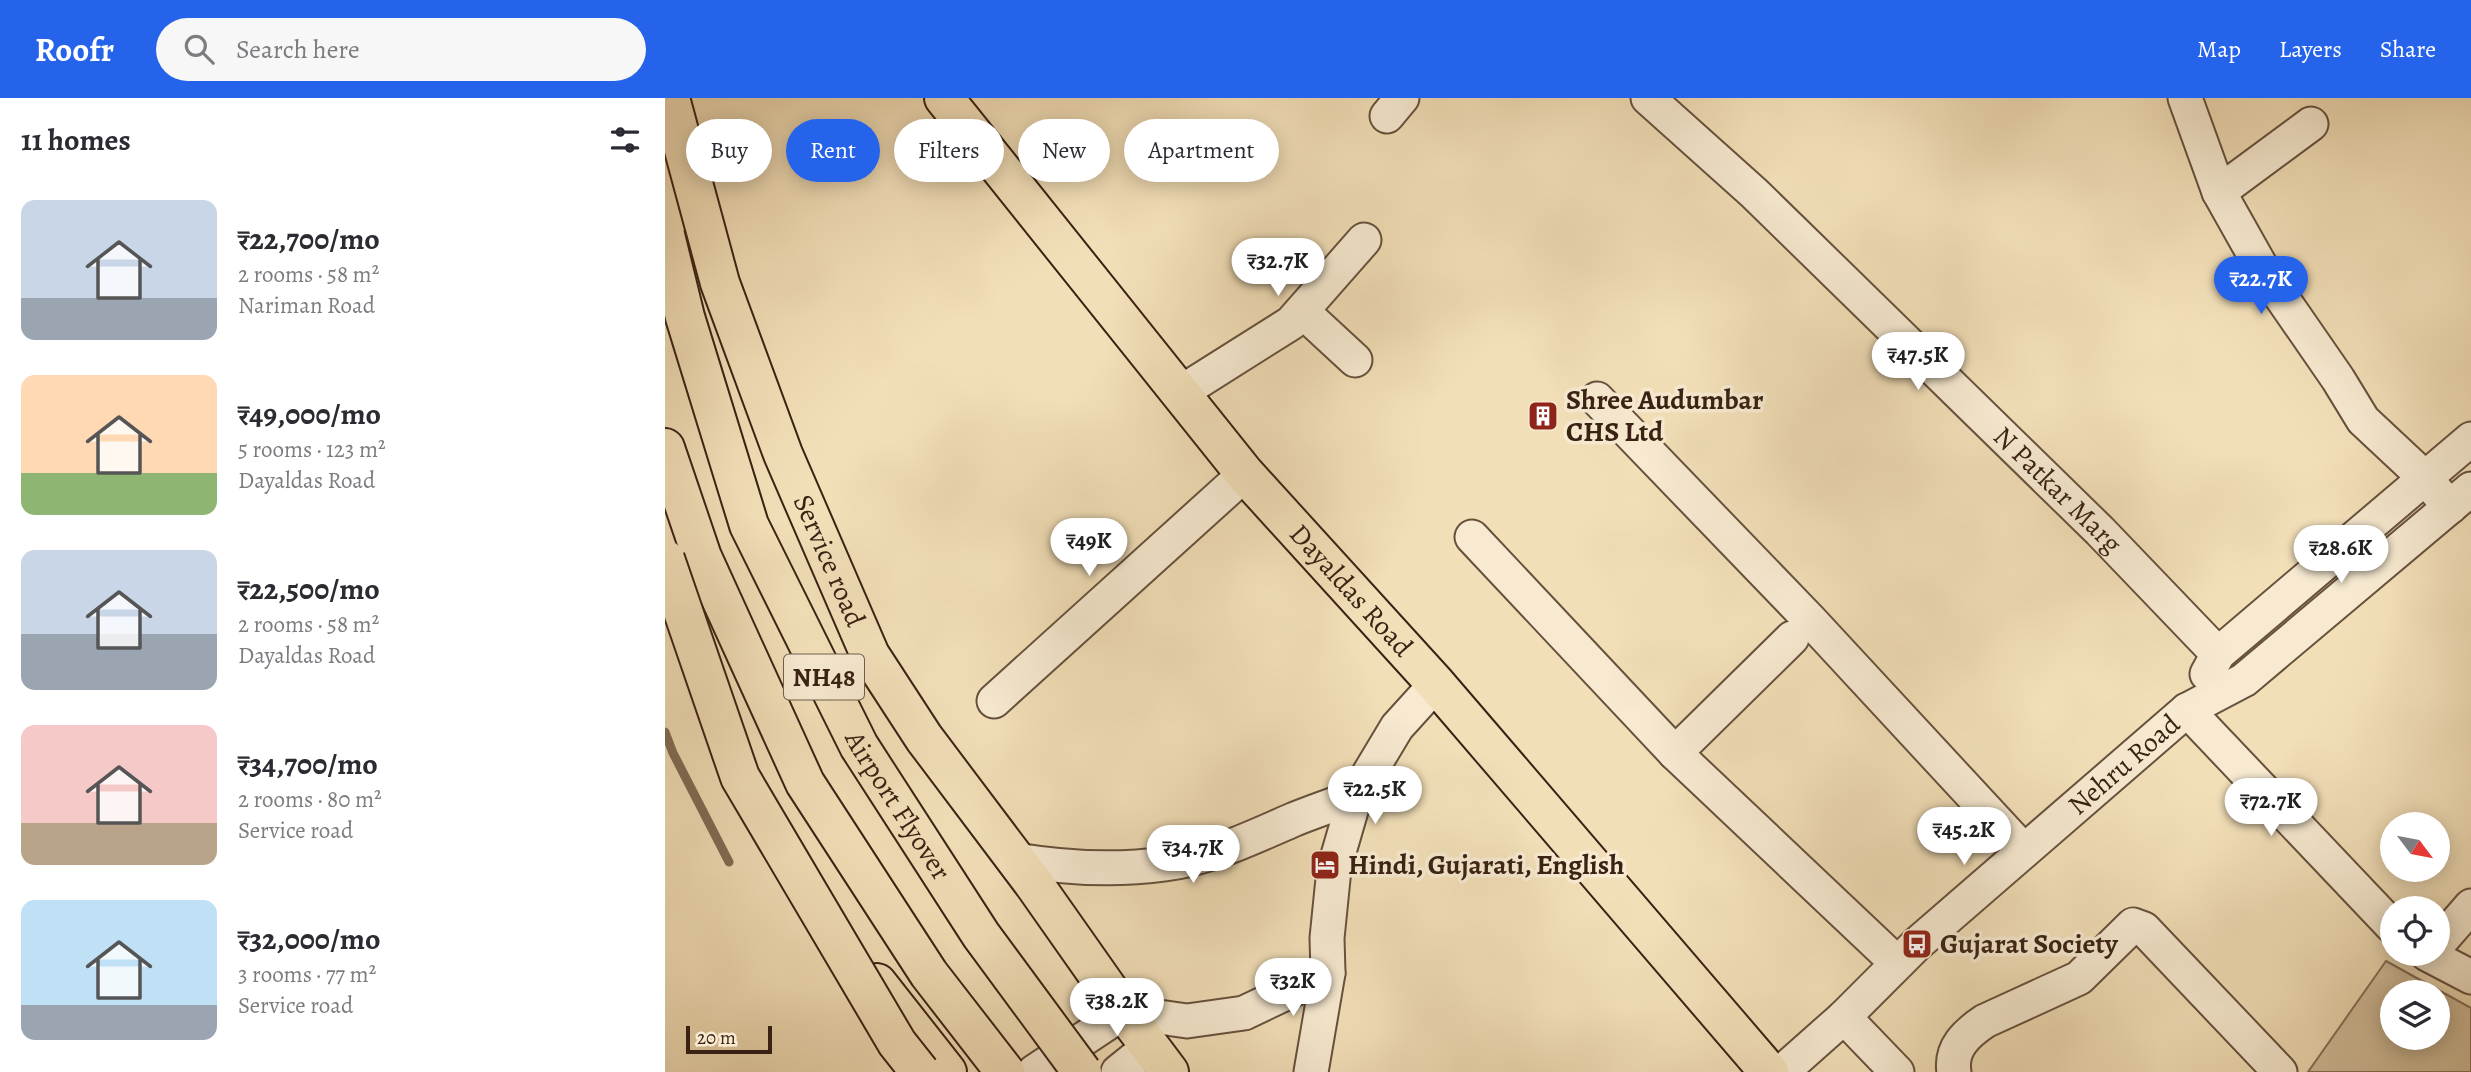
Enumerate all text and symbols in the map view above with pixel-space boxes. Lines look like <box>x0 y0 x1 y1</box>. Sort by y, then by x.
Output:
search box <box>156 18 646 81</box>
text: Roofr <box>35 27 114 72</box>
icon: search <box>180 30 218 68</box>
text: Search here <box>236 32 360 67</box>
text: Map <box>2197 33 2241 65</box>
text: Layers <box>2279 33 2342 65</box>
text: Share <box>2380 33 2436 65</box>
chip: Buy <box>686 119 772 182</box>
chip: Rent <box>786 119 880 182</box>
chip: Filters <box>894 119 1004 182</box>
chip: New <box>1018 119 1110 182</box>
chip: Apartment <box>1124 119 1279 182</box>
text: 11 homes <box>21 120 131 160</box>
icon: filters <box>606 121 644 159</box>
text: ₹22,700/mo <box>238 219 380 259</box>
icon: home <box>77 228 161 312</box>
pin: ₹32.7K <box>1221 238 1335 298</box>
text: ₹32.7K <box>1248 245 1308 276</box>
pin: ₹22.7K <box>2204 256 2318 316</box>
text: 2 rooms · 58 m² <box>238 259 379 290</box>
text: ₹22.7K <box>2230 263 2292 294</box>
text: Nariman Road <box>238 290 375 321</box>
pin: ₹47.5K <box>1861 332 1975 392</box>
text: ₹47.5K <box>1888 339 1948 370</box>
place label: Shree Audumbar CHS Ltd <box>1566 381 1764 451</box>
text: ₹49,000/mo <box>238 394 381 434</box>
building icon: Shree Audumbar CHS Ltd <box>1526 399 1560 433</box>
icon: home <box>77 403 161 487</box>
street label: N Patkar Marg <box>1985 418 2131 562</box>
text: 5 rooms · 123 m² <box>238 434 386 465</box>
text: Dayaldas Road <box>238 465 375 496</box>
street label: Service road <box>784 489 875 633</box>
street label: Dayaldas Road <box>1280 516 1422 666</box>
pin: ₹49K <box>1048 518 1130 578</box>
text: ₹49K <box>1066 525 1112 556</box>
pin: ₹28.6K <box>2284 526 2398 585</box>
text: ₹28.6K <box>2310 532 2372 563</box>
text: ₹22,500/mo <box>238 569 380 609</box>
icon: home <box>77 578 161 662</box>
text: 2 rooms · 58 m² <box>238 609 379 640</box>
text: Dayaldas Road <box>238 640 375 671</box>
road number: NH48 <box>784 654 864 699</box>
street label: Nehru Road <box>2060 705 2189 824</box>
street label: Airport Flyover <box>835 724 960 888</box>
text: ₹34,700/mo <box>238 744 378 784</box>
icon: home <box>77 753 161 837</box>
pin: ₹22.5K <box>1318 766 1432 826</box>
text: ₹22.5K <box>1344 773 1406 804</box>
pin: ₹72.7K <box>2214 778 2328 838</box>
text: 2 rooms · 80 m² <box>238 784 382 815</box>
text: ₹72.7K <box>2241 785 2301 816</box>
pin: ₹45.2K <box>1907 808 2021 867</box>
north arrow <box>2380 812 2450 882</box>
map controls <box>2380 812 2450 1050</box>
text: ₹45.2K <box>1933 814 1995 845</box>
text: Service road <box>238 815 353 846</box>
pin: ₹34.7K <box>1136 826 1250 885</box>
text: ₹34.7K <box>1163 832 1223 863</box>
place label: Hindi, Gujarati, English <box>1348 846 1624 884</box>
hotel icon: Hindi, Gujarati, English <box>1308 848 1342 882</box>
button: locate <box>2380 896 2450 966</box>
text: ₹32,000/mo <box>238 919 380 959</box>
place label: Gujarat Society <box>1940 925 2119 963</box>
bus stop icon: Gujarat Society <box>1900 927 1934 961</box>
icon: home <box>77 928 161 1012</box>
pin: ₹32K <box>1252 958 1334 1018</box>
text: 3 rooms · 77 m² <box>238 959 376 990</box>
text: ₹32K <box>1271 965 1315 996</box>
pin: ₹38.2K <box>1060 978 1174 1038</box>
button: layers <box>2380 980 2450 1050</box>
text: ₹38.2K <box>1086 985 1148 1016</box>
text: Service road <box>238 990 353 1021</box>
scale bar <box>686 1023 772 1055</box>
text: 20 m <box>697 1025 736 1051</box>

